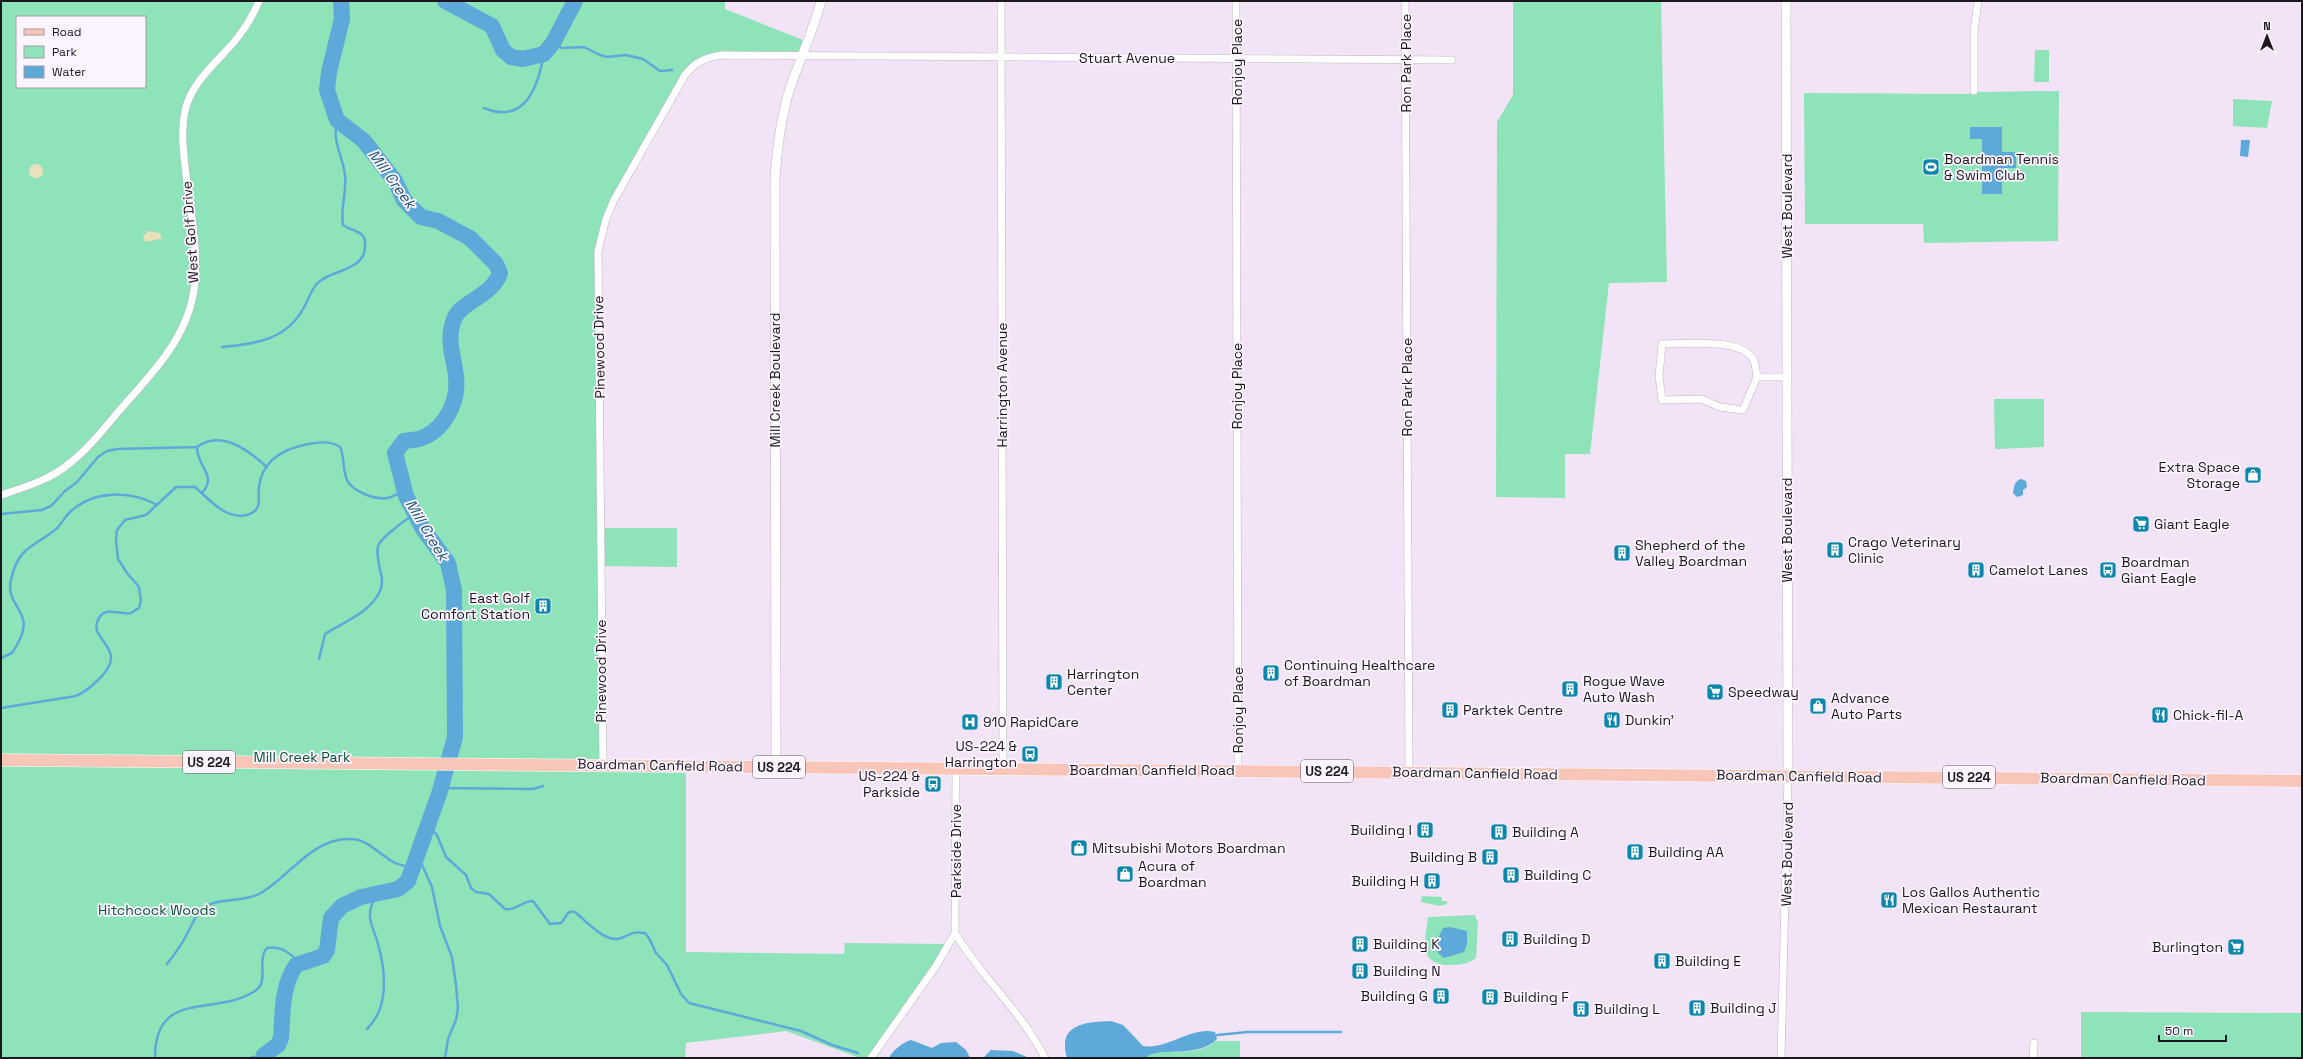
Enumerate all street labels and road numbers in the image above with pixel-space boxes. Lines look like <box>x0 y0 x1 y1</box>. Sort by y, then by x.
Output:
street label: Ron Park Place <box>1397 14 1415 112</box>
street label: Ronjoy Place <box>1228 19 1246 105</box>
street label: Stuart Avenue <box>1079 49 1175 67</box>
street label: West Boulevard <box>1778 154 1796 258</box>
street label: West Golf Drive <box>177 180 203 284</box>
street label: Pinewood Drive <box>589 295 609 399</box>
street label: Mill Creek Boulevard <box>766 312 784 448</box>
street label: Harrington Avenue <box>993 322 1011 448</box>
street label: Ron Park Place <box>1398 338 1416 436</box>
street label: Ronjoy Place <box>1228 343 1246 429</box>
street label: West Boulevard <box>1778 478 1796 582</box>
street label: Pinewood Drive <box>592 619 610 723</box>
street label: Ronjoy Place <box>1229 667 1247 753</box>
road number: US 224 <box>183 751 235 773</box>
street label: Boardman Canfield Road <box>577 755 743 775</box>
road number: US 224 <box>753 756 805 778</box>
road number: US 224 <box>1301 760 1353 782</box>
street label: Boardman Canfield Road <box>1069 761 1235 779</box>
street label: Boardman Canfield Road <box>1392 763 1558 783</box>
street label: Boardman Canfield Road <box>1716 766 1882 786</box>
road number: US 224 <box>1943 766 1995 788</box>
street label: Boardman Canfield Road <box>2040 769 2206 789</box>
street label: West Boulevard <box>1777 801 1797 907</box>
street label: Parkside Drive <box>947 804 965 898</box>

